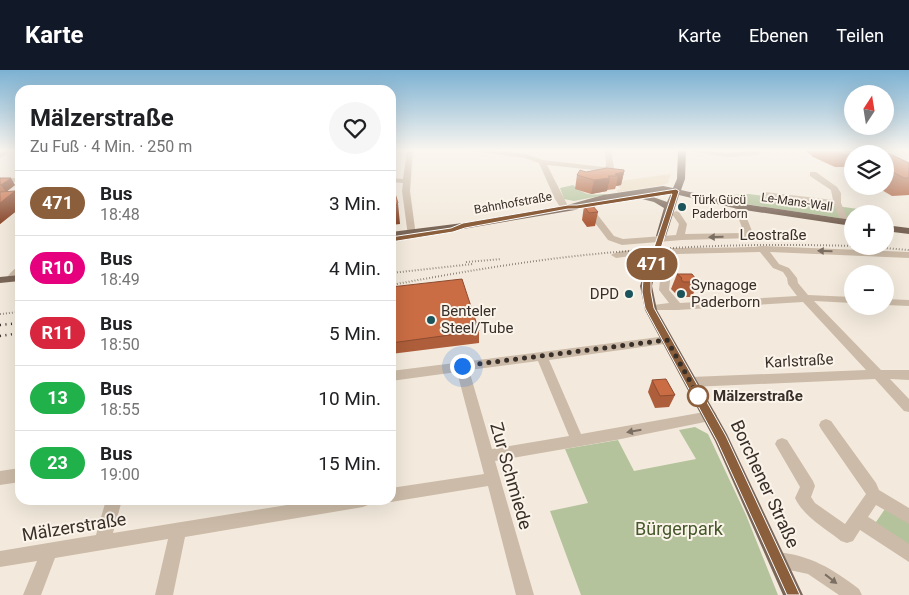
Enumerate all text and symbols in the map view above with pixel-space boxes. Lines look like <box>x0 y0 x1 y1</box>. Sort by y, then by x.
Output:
text: Karte <box>25 21 84 49</box>
text: Karte <box>678 25 721 46</box>
text: Ebenen <box>749 25 808 46</box>
text: Teilen <box>836 25 884 46</box>
north arrow <box>844 85 894 135</box>
map controls <box>844 85 894 315</box>
button: heart <box>329 102 381 154</box>
text: Mälzerstraße <box>30 104 174 132</box>
text: Zu Fuß · 4 Min. · 250 m <box>30 137 192 156</box>
button: layers <box>844 145 894 195</box>
text: Bus <box>100 182 133 205</box>
street label: Bahnhofstraße <box>473 189 553 217</box>
street label: Le-Mans-Wall <box>760 190 834 214</box>
text: 471 <box>42 192 73 213</box>
text: 3 Min. <box>329 192 381 215</box>
place label: Türk Gücü Paderborn <box>692 193 748 221</box>
marker: Türk Gücü Paderborn <box>676 201 688 213</box>
text: 18:48 <box>100 205 140 224</box>
button: + <box>844 205 894 255</box>
street label: Leostraße <box>739 226 807 244</box>
one-way arrow <box>708 233 724 241</box>
one-way arrow <box>817 246 833 254</box>
text: Bus <box>100 247 133 270</box>
line badge: 471 <box>623 248 681 280</box>
text: 471 <box>637 253 667 274</box>
text: R10 <box>41 257 74 278</box>
text: 4 Min. <box>329 257 381 280</box>
button: − <box>844 265 894 315</box>
text: 18:49 <box>100 270 140 289</box>
place label: Synagoge Paderborn <box>691 276 760 311</box>
place label: DPD <box>590 285 619 303</box>
marker: DPD <box>623 288 635 300</box>
marker: Synagoge Paderborn <box>675 288 687 300</box>
place label: Benteler Steel/Tube <box>441 302 514 337</box>
text: Bus <box>100 312 133 335</box>
marker: Benteler Steel/Tube <box>425 314 437 326</box>
text: R11 <box>41 322 74 343</box>
text: 5 Min. <box>329 322 381 345</box>
text: 18:50 <box>100 335 140 354</box>
street label: Karlstraße <box>764 350 834 372</box>
your location <box>450 354 475 379</box>
text: Bus <box>100 377 133 400</box>
marker: Mälzerstraße <box>687 385 709 407</box>
text: 13 <box>47 387 68 408</box>
text: 10 Min. <box>318 387 381 410</box>
place label: Mälzerstraße <box>713 387 803 405</box>
text: 18:55 <box>100 400 140 419</box>
street label: Borchener Straße <box>727 416 804 551</box>
street label: Zur Schmiede <box>486 420 537 532</box>
one-way arrow <box>627 427 642 435</box>
text: Bus <box>100 442 133 465</box>
text: 23 <box>47 452 68 473</box>
text: 15 Min. <box>318 452 381 475</box>
text: 19:00 <box>100 465 140 484</box>
street label: Mälzerstraße <box>20 508 128 545</box>
park label: Bürgerpark <box>635 518 724 539</box>
one-way arrow <box>825 573 838 584</box>

